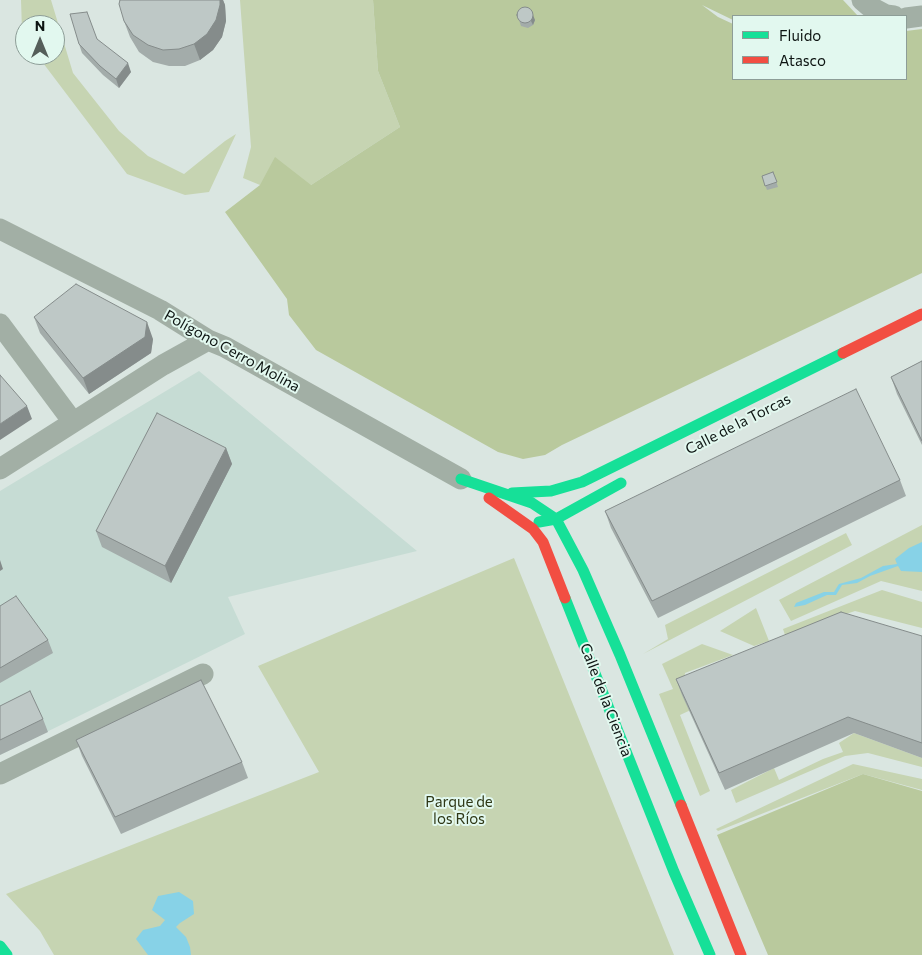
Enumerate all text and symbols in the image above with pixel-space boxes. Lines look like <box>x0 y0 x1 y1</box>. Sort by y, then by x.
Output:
north arrow <box>15 15 65 65</box>
legend <box>732 15 907 80</box>
text: N <box>35 17 45 34</box>
text: Fluido <box>779 26 821 44</box>
text: Atasco <box>779 51 826 69</box>
street label: Polígono Cerro Molina <box>161 306 303 396</box>
street label: Calle de la Torcas <box>682 390 794 458</box>
street label: Calle de la Ciencia <box>576 641 636 759</box>
park label: Parque de los Ríos <box>425 793 493 828</box>

